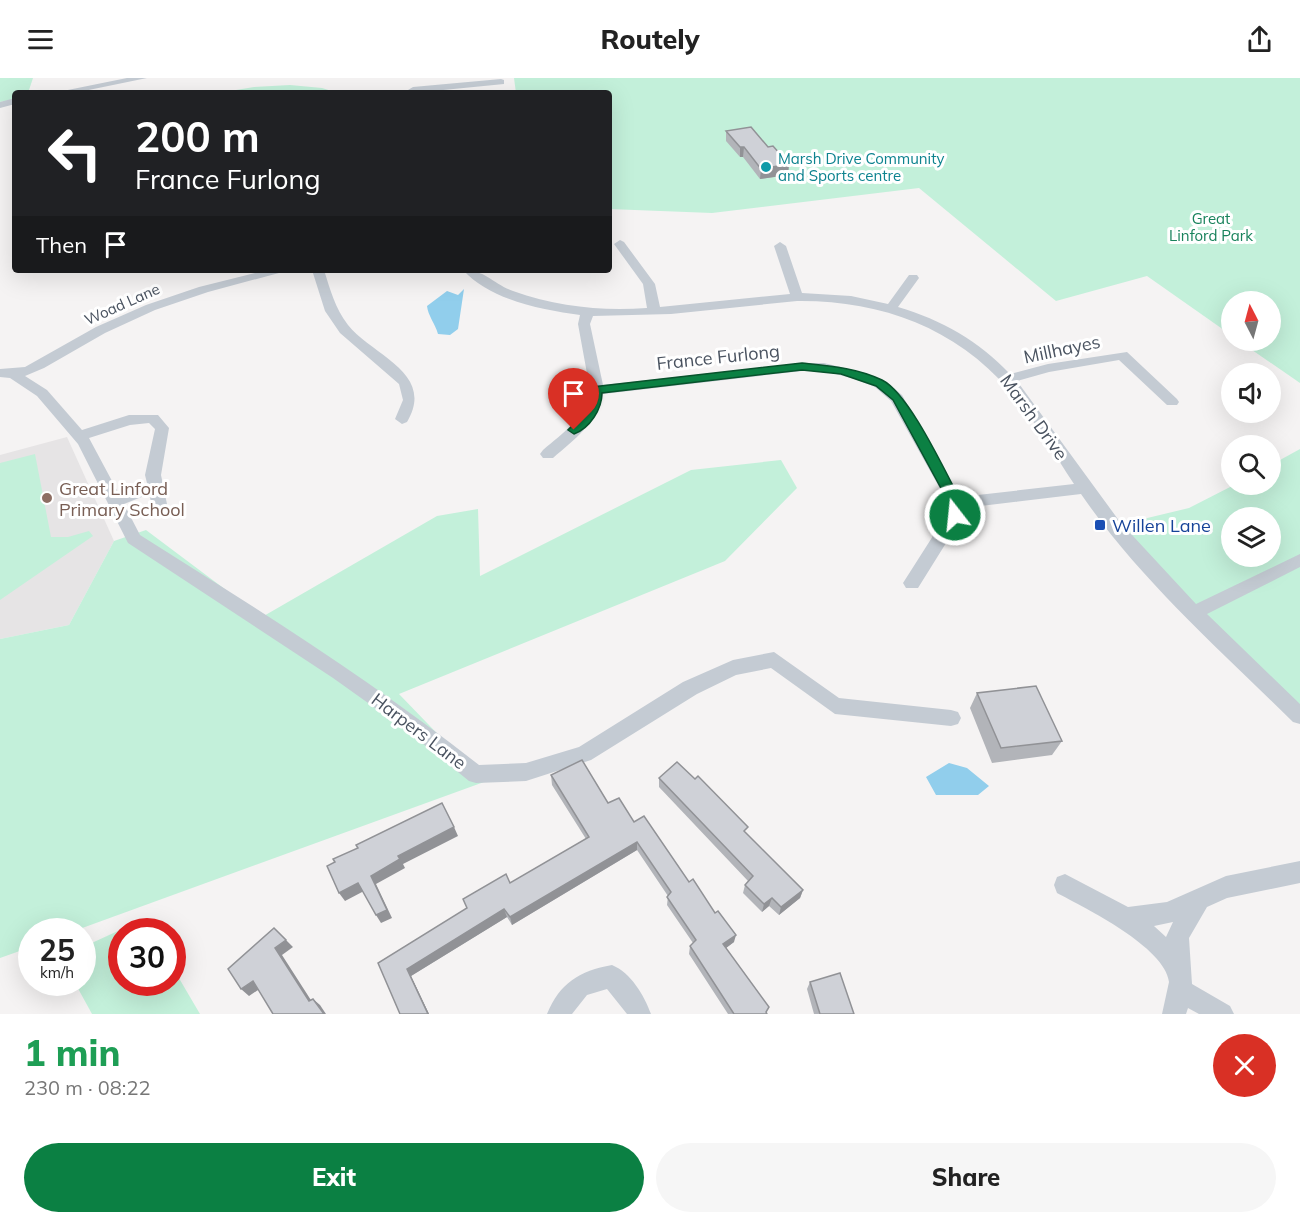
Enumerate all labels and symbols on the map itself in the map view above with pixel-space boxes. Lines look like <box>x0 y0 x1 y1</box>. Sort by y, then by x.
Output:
place label: Marsh Drive Community and Sports centre <box>778 149 945 185</box>
marker: Marsh Drive Community and Sports centre <box>759 160 773 174</box>
park label: Great Linford Park <box>1169 209 1253 245</box>
street label: Woad Lane <box>81 279 163 329</box>
north arrow <box>1221 291 1281 351</box>
street label: Millhayes <box>1022 330 1102 368</box>
street label: France Furlong <box>655 339 781 375</box>
pin <box>548 368 599 430</box>
street label: Marsh Drive <box>995 370 1073 464</box>
place label: Great Linford Primary School <box>59 477 185 521</box>
position arrow <box>923 483 987 547</box>
marker: Great Linford Primary School <box>40 491 54 505</box>
place label: Willen Lane <box>1112 514 1211 537</box>
marker: Willen Lane <box>1093 518 1107 532</box>
street label: Harpers Lane <box>367 688 471 774</box>
speed limit sign: 30 <box>108 918 186 996</box>

